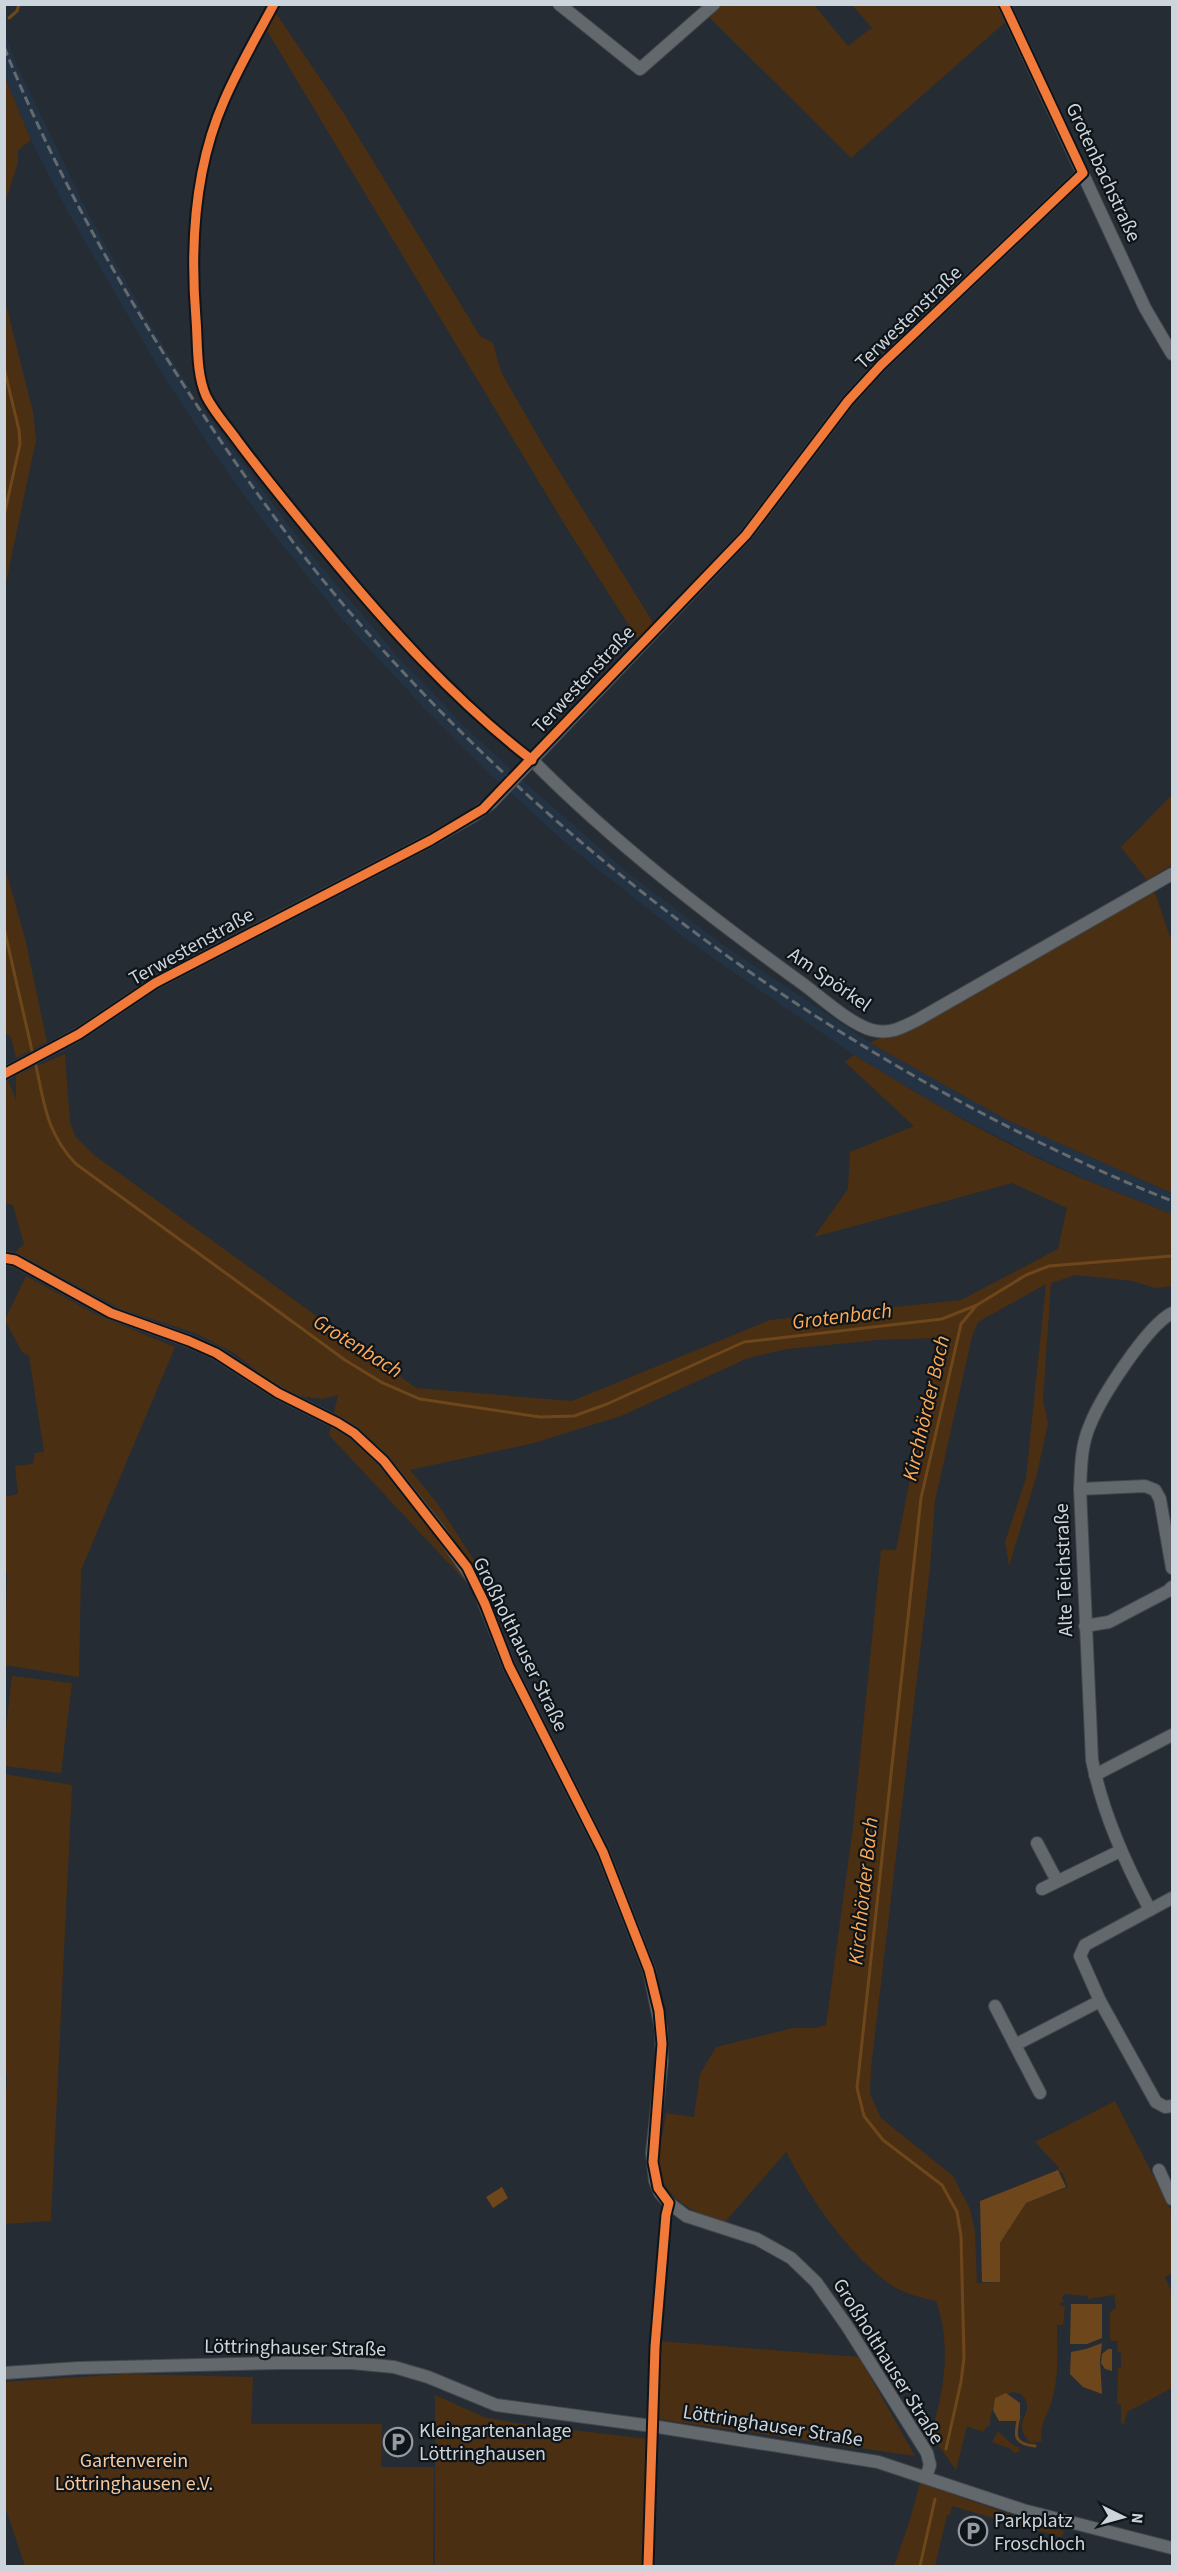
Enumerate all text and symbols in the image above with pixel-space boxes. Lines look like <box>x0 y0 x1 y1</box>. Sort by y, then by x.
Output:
street label: Grotenbachstraße <box>1059 98 1148 247</box>
street label: Terwestenstraße <box>849 259 968 376</box>
street label: Terwestenstraße <box>526 619 641 740</box>
street label: Terwestenstraße <box>124 901 259 993</box>
street label: Am Spörkel <box>782 941 877 1019</box>
water label: Grotenbach <box>790 1295 894 1337</box>
water label: Grotenbach <box>307 1307 409 1385</box>
water label: Kirchhörder Bach <box>895 1332 957 1484</box>
street label: Alte Teichstraße <box>1048 1503 1080 1637</box>
street label: Großholthauser Straße <box>466 1552 575 1737</box>
water label: Kirchhörder Bach <box>840 1816 886 1966</box>
street label: Großholthauser Straße <box>826 2273 951 2450</box>
street label: Löttringhauser Straße <box>204 2332 386 2364</box>
street label: Löttringhauser Straße <box>681 2398 865 2454</box>
place label: Kleingartenanlage Löttringhausen <box>419 2417 572 2468</box>
parking icon: Kleingartenanlage Löttringhausen <box>382 2426 414 2458</box>
park label: Gartenverein Löttringhausen e.V. <box>55 2447 213 2498</box>
north arrow <box>1093 2487 1153 2547</box>
place label: Parkplatz Froschloch <box>994 2507 1085 2558</box>
text: N <box>1126 2512 1148 2524</box>
parking icon: Parkplatz Froschloch <box>957 2515 989 2547</box>

